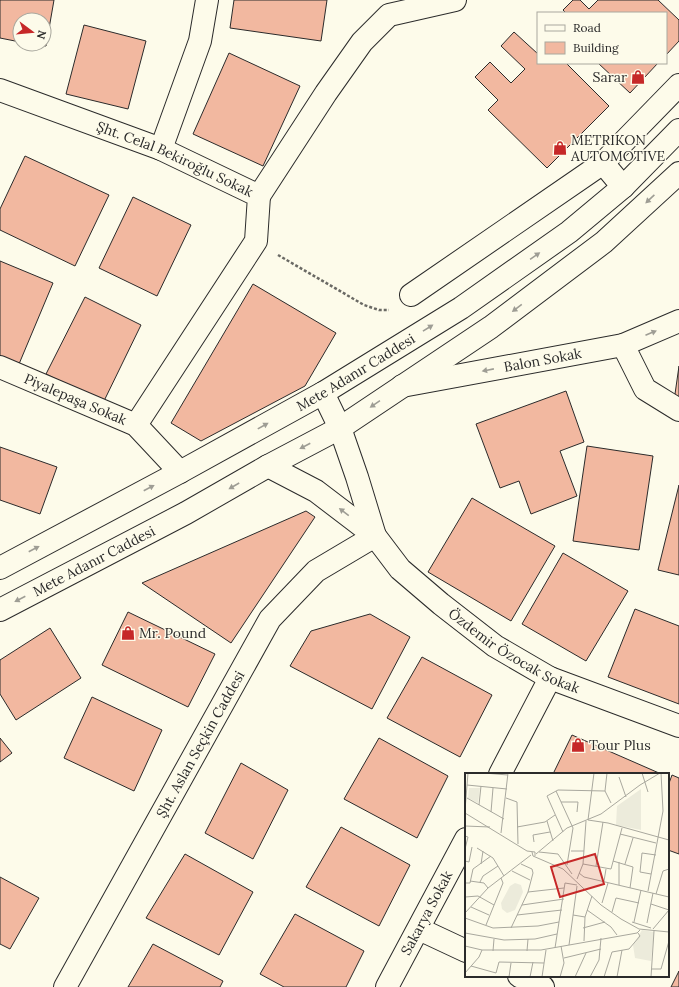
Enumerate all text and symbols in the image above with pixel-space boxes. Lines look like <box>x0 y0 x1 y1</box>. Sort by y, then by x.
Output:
north arrow <box>12 12 52 52</box>
legend <box>537 12 667 64</box>
text: Road <box>573 20 601 35</box>
text: N <box>34 29 50 41</box>
text: Building <box>573 40 619 55</box>
place label: Sarar <box>593 68 627 86</box>
shop icon: Sarar <box>630 69 646 85</box>
street label: Şht. Celal Bekiroğlu Sokak <box>94 117 256 201</box>
place label: METRIKON AUTOMOTIVE <box>570 131 666 165</box>
shop icon: METRIKON AUTOMOTIVE <box>552 140 568 156</box>
one-way arrow <box>646 194 655 203</box>
one-way arrow <box>530 252 541 260</box>
one-way arrow <box>512 303 523 312</box>
one-way arrow <box>422 325 434 332</box>
street label: Mete Adanır Caddesi <box>293 330 418 415</box>
one-way arrow <box>645 330 656 336</box>
street label: Balon Sokak <box>502 344 583 376</box>
one-way arrow <box>482 368 494 374</box>
street label: Piyalepaşa Sokak <box>21 369 130 429</box>
one-way arrow <box>370 400 380 408</box>
one-way arrow <box>257 422 269 429</box>
one-way arrow <box>300 443 311 450</box>
one-way arrow <box>228 482 240 489</box>
one-way arrow <box>143 485 155 492</box>
one-way arrow <box>338 508 349 516</box>
street label: Mete Adanır Caddesi <box>30 522 158 600</box>
one-way arrow <box>29 546 40 553</box>
one-way arrow <box>14 596 26 602</box>
street label: Özdemir Özocak Sokak <box>445 604 583 697</box>
place label: Mr. Pound <box>139 624 206 642</box>
shop icon: Mr. Pound <box>120 625 136 641</box>
street label: Şht. Aslan Seçkin Caddesi <box>152 667 248 821</box>
place label: Tour Plus <box>589 736 651 754</box>
shop icon: Tour Plus <box>570 737 586 753</box>
inset map <box>465 773 669 977</box>
street label: Sakarya Sokak <box>397 867 457 958</box>

